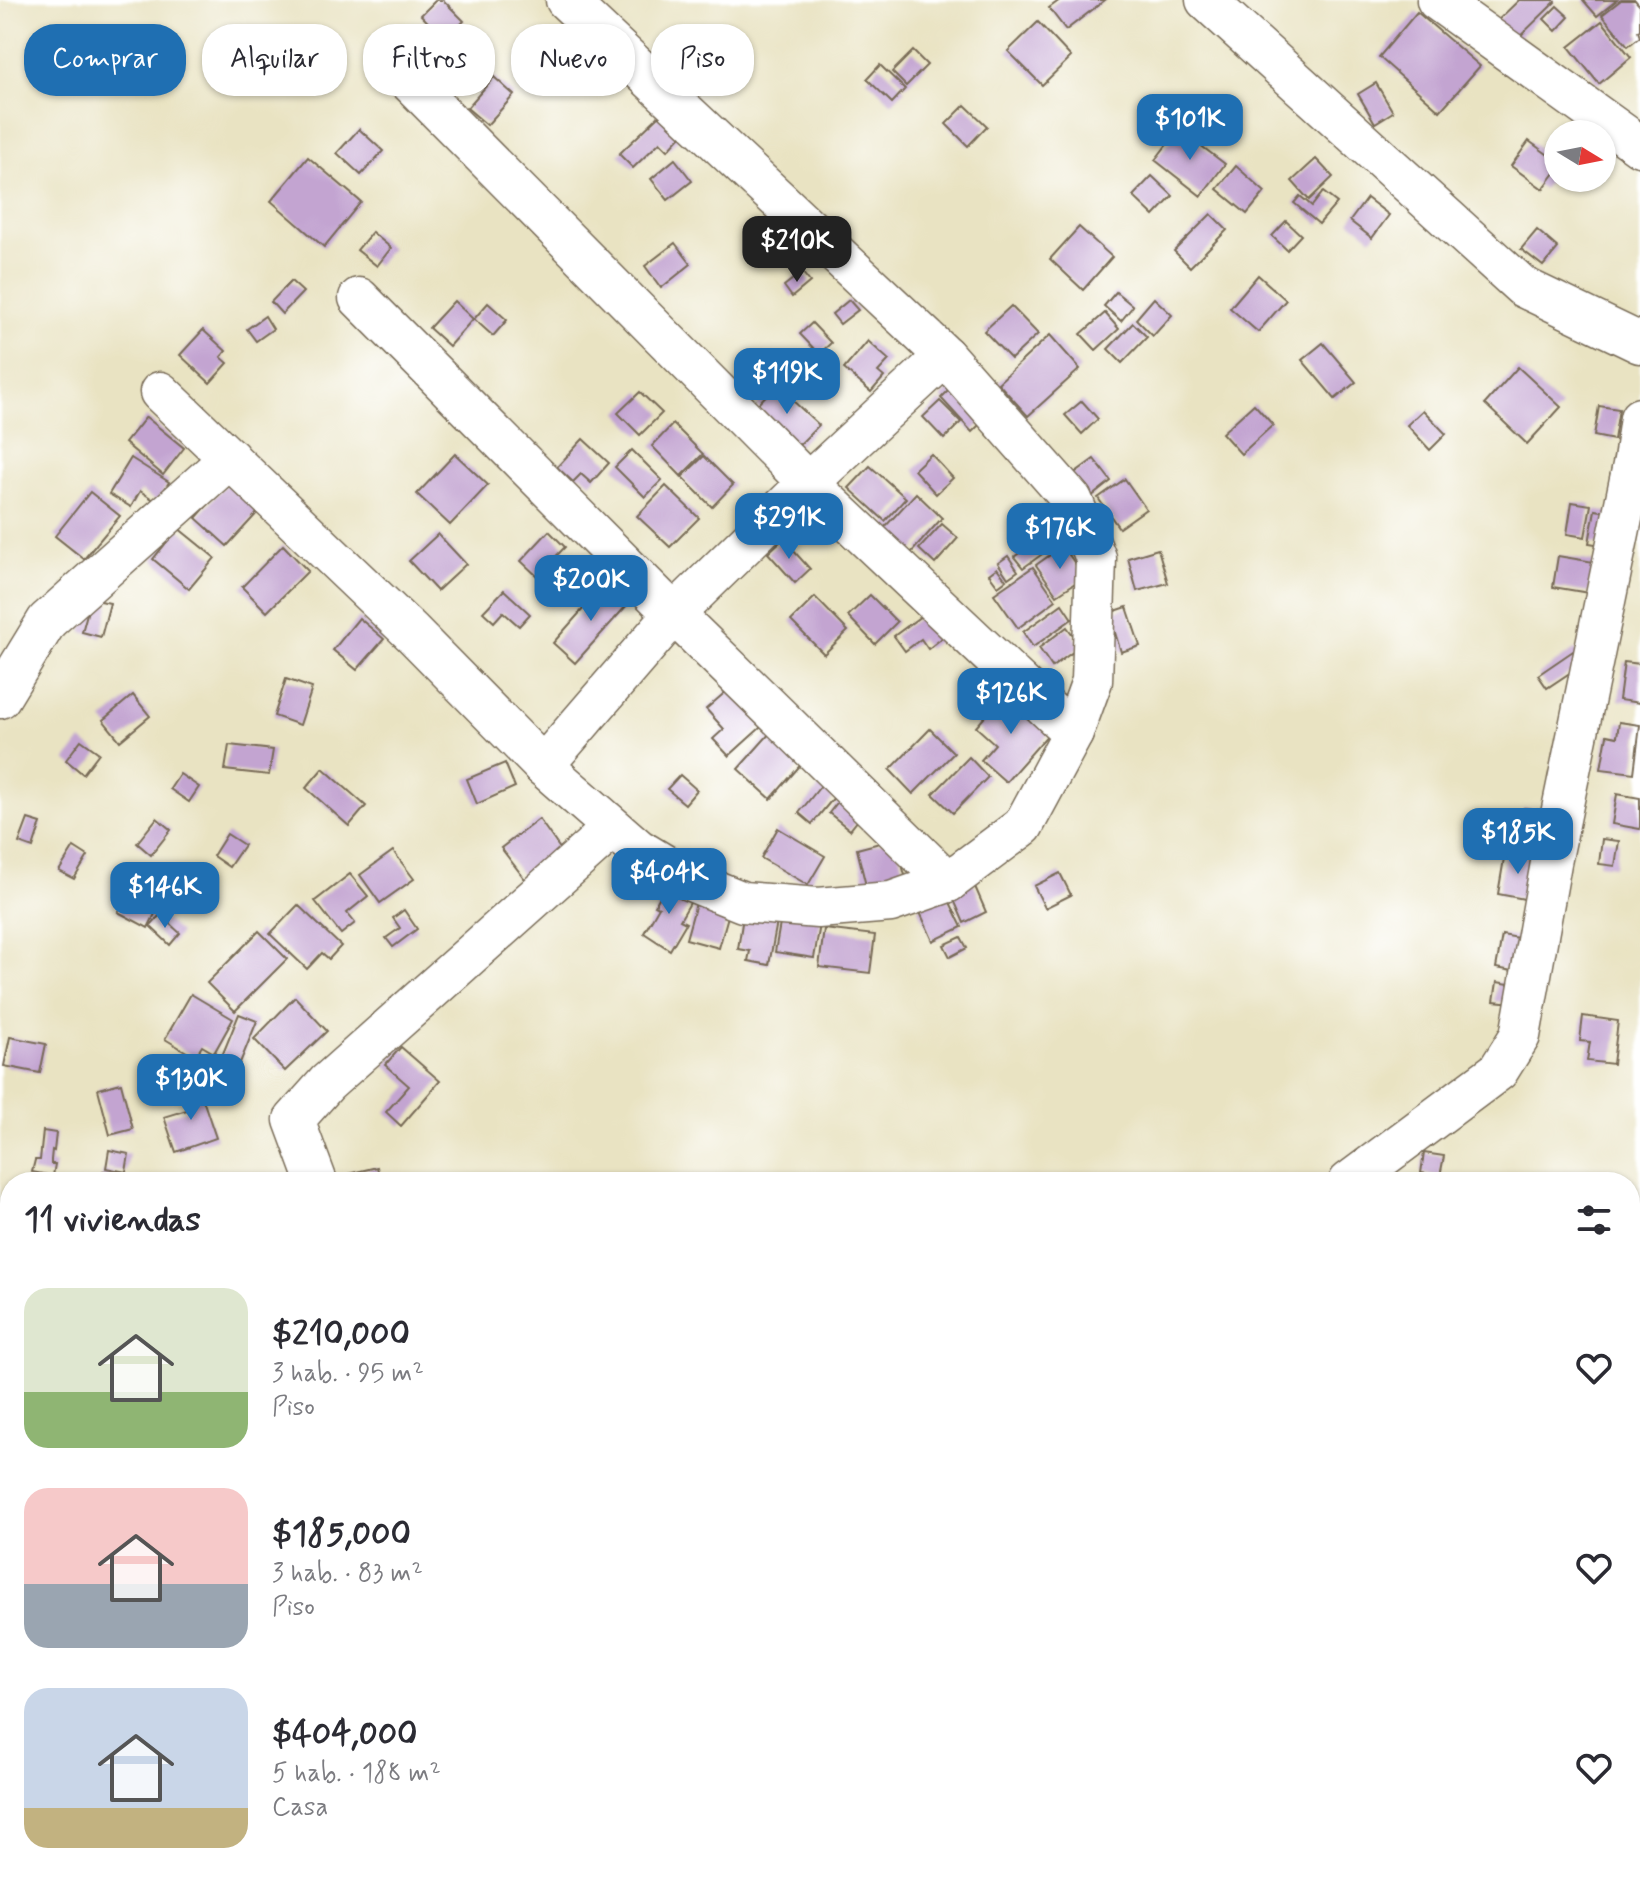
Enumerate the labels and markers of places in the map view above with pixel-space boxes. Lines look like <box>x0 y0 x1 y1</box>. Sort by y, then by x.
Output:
pin: $101K <box>1134 94 1246 162</box>
pin: $210K <box>741 216 853 284</box>
pin: $119K <box>731 348 843 416</box>
pin: $291K <box>733 493 845 561</box>
pin: $176K <box>1004 503 1116 571</box>
pin: $200K <box>535 555 647 623</box>
pin: $126K <box>955 668 1067 736</box>
pin: $185K <box>1462 808 1574 876</box>
pin: $404K <box>613 848 725 916</box>
pin: $146K <box>109 862 221 930</box>
pin: $130K <box>135 1054 247 1122</box>

